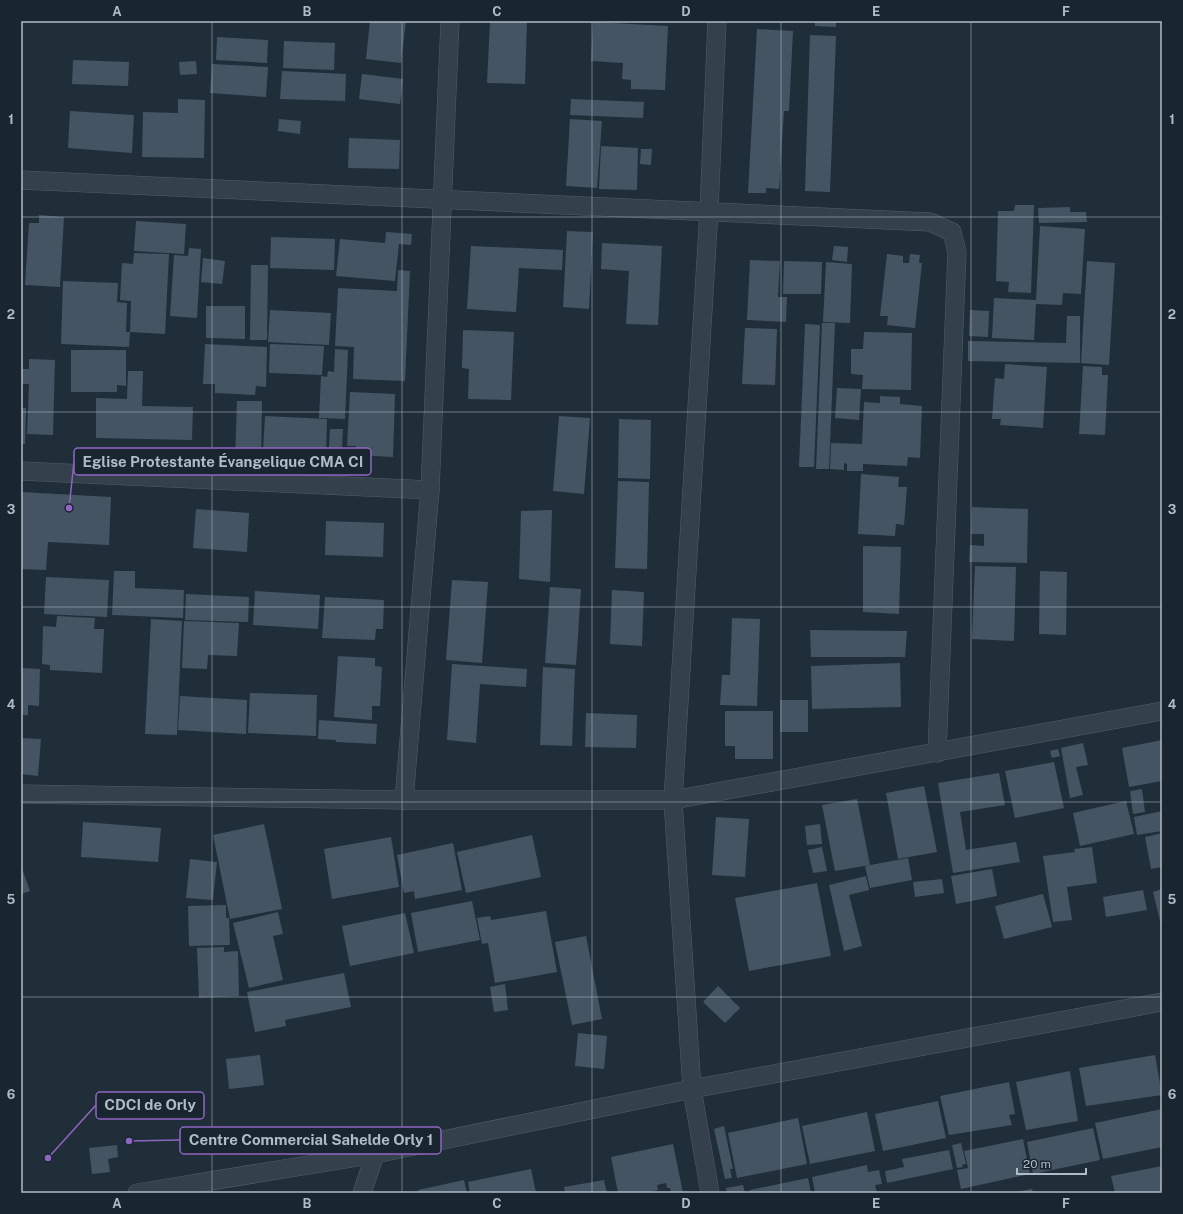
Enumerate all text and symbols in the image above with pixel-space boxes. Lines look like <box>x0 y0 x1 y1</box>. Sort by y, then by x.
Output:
text: A <box>112 4 122 19</box>
text: B <box>303 4 312 19</box>
text: C <box>492 4 502 19</box>
text: D <box>681 4 691 19</box>
text: E <box>872 4 880 19</box>
text: F <box>1062 4 1070 19</box>
text: 1 <box>8 112 14 127</box>
text: 1 <box>1169 112 1175 127</box>
text: 2 <box>7 307 15 322</box>
text: 2 <box>1168 307 1176 322</box>
callout: Eglise Protestante Évangelique CMA CI <box>74 448 371 475</box>
text: Eglise Protestante Évangelique CMA CI <box>83 453 363 470</box>
text: 3 <box>7 502 16 517</box>
text: 3 <box>1168 502 1177 517</box>
text: 4 <box>7 697 16 712</box>
text: 4 <box>1168 697 1177 712</box>
text: 5 <box>7 892 16 907</box>
text: 5 <box>1168 892 1177 907</box>
text: 6 <box>7 1087 16 1102</box>
text: 6 <box>1168 1087 1177 1102</box>
callout: CDCI de Orly <box>96 1092 204 1119</box>
text: CDCI de Orly <box>104 1096 196 1113</box>
callout: Centre Commercial Sahelde Orly 1 <box>180 1127 441 1154</box>
text: Centre Commercial Sahelde Orly 1 <box>189 1131 433 1148</box>
scale bar <box>1017 1150 1086 1176</box>
text: 20 m <box>1023 1157 1051 1171</box>
text: A <box>112 1196 122 1211</box>
text: B <box>303 1196 312 1211</box>
text: C <box>492 1196 502 1211</box>
text: D <box>681 1196 691 1211</box>
text: E <box>872 1196 880 1211</box>
text: F <box>1062 1196 1070 1211</box>

